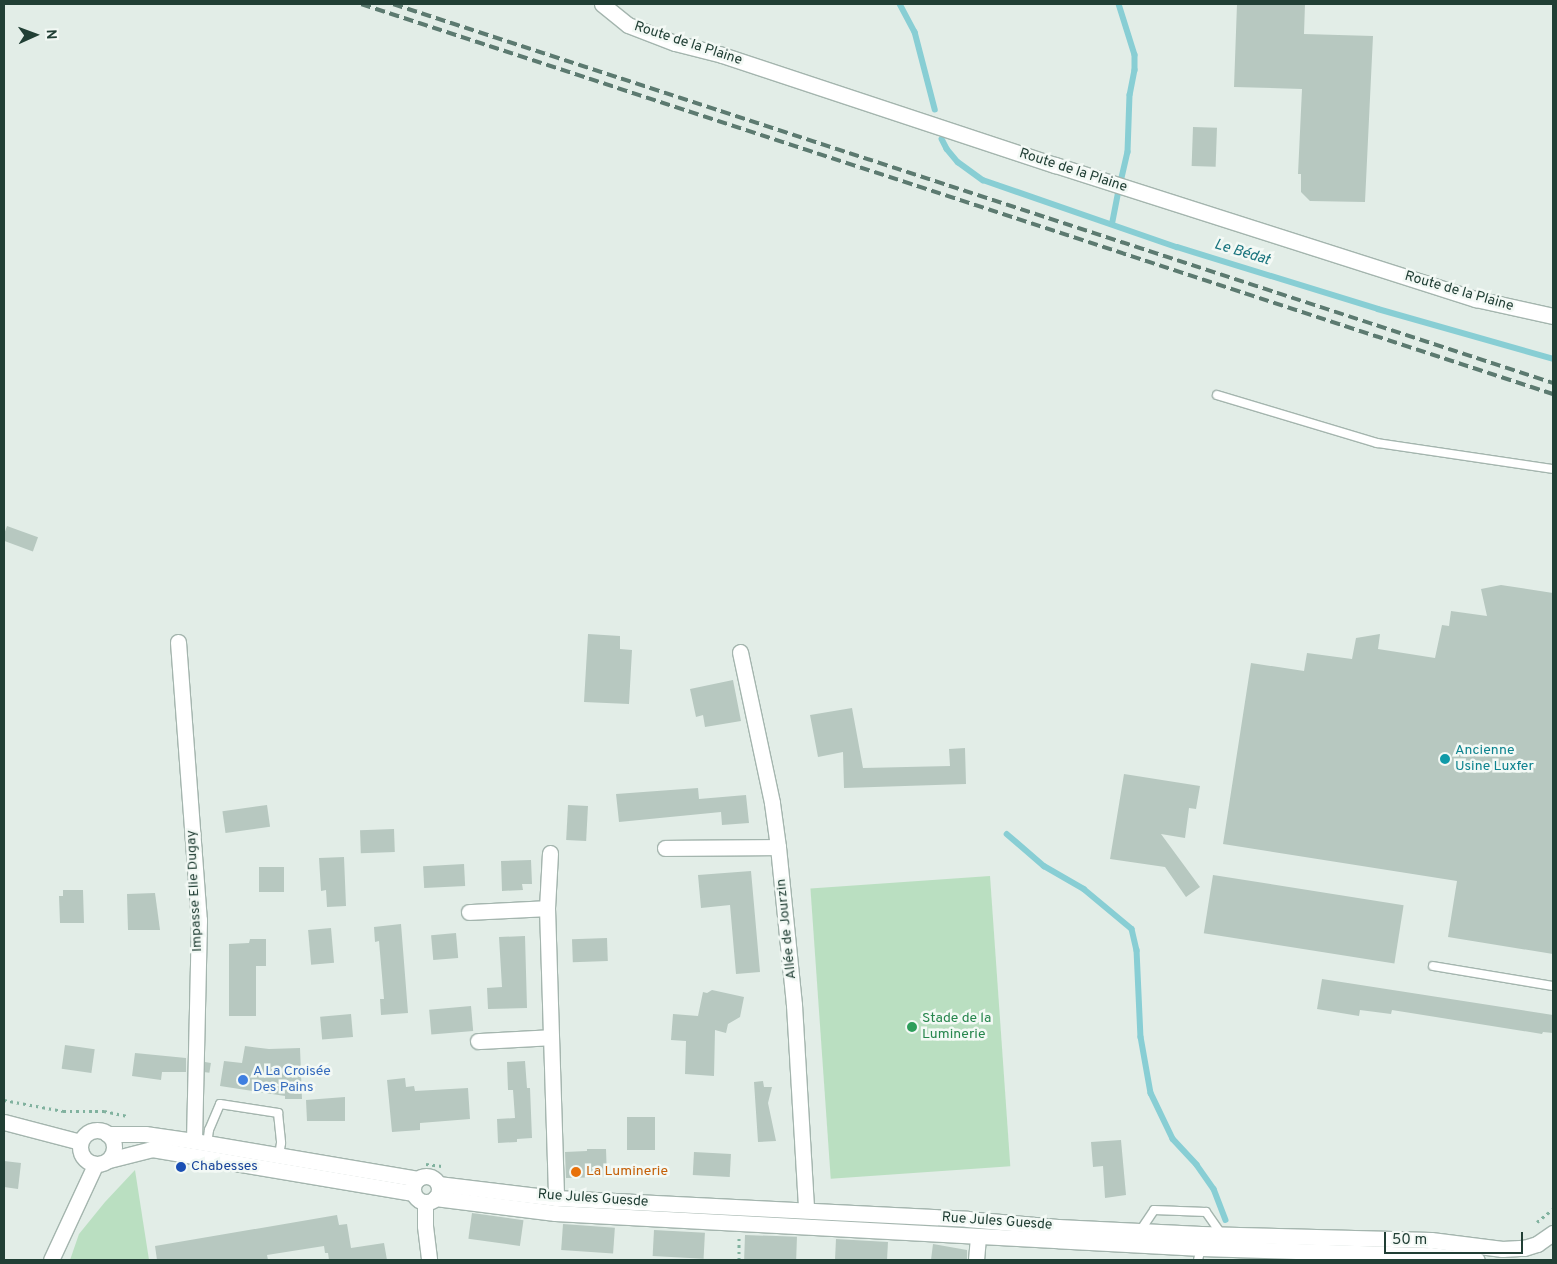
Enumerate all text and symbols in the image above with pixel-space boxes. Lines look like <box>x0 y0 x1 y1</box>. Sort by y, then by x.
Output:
north arrow <box>10 10 60 60</box>
street label: Route de la Plaine <box>632 19 744 69</box>
text: N <box>42 29 59 40</box>
street label: Route de la Plaine <box>1017 146 1129 196</box>
water label: Le Bédat <box>1212 236 1272 270</box>
street label: Route de la Plaine <box>1403 268 1515 316</box>
place label: Ancienne Usine Luxfer <box>1455 743 1534 776</box>
marker: Ancienne Usine Luxfer <box>1439 753 1451 765</box>
street label: Impasse Elie Dugay <box>183 830 207 952</box>
street label: Allée de Jourzin <box>773 878 801 980</box>
place label: Stade de la Luminerie <box>922 1011 991 1044</box>
marker: Stade de la Luminerie <box>906 1021 918 1033</box>
place label: A La Croisée Des Pains <box>253 1064 331 1096</box>
marker: A La Croisée Des Pains <box>237 1074 249 1086</box>
place label: Chabesses <box>191 1159 258 1175</box>
marker: Chabesses <box>175 1161 187 1173</box>
place label: La Luminerie <box>586 1164 668 1180</box>
marker: La Luminerie <box>570 1166 582 1178</box>
street label: Rue Jules Guesde <box>537 1187 649 1211</box>
street label: Rue Jules Guesde <box>941 1210 1053 1234</box>
scale bar <box>1387 1222 1526 1254</box>
text: 50 m <box>1392 1231 1427 1250</box>

